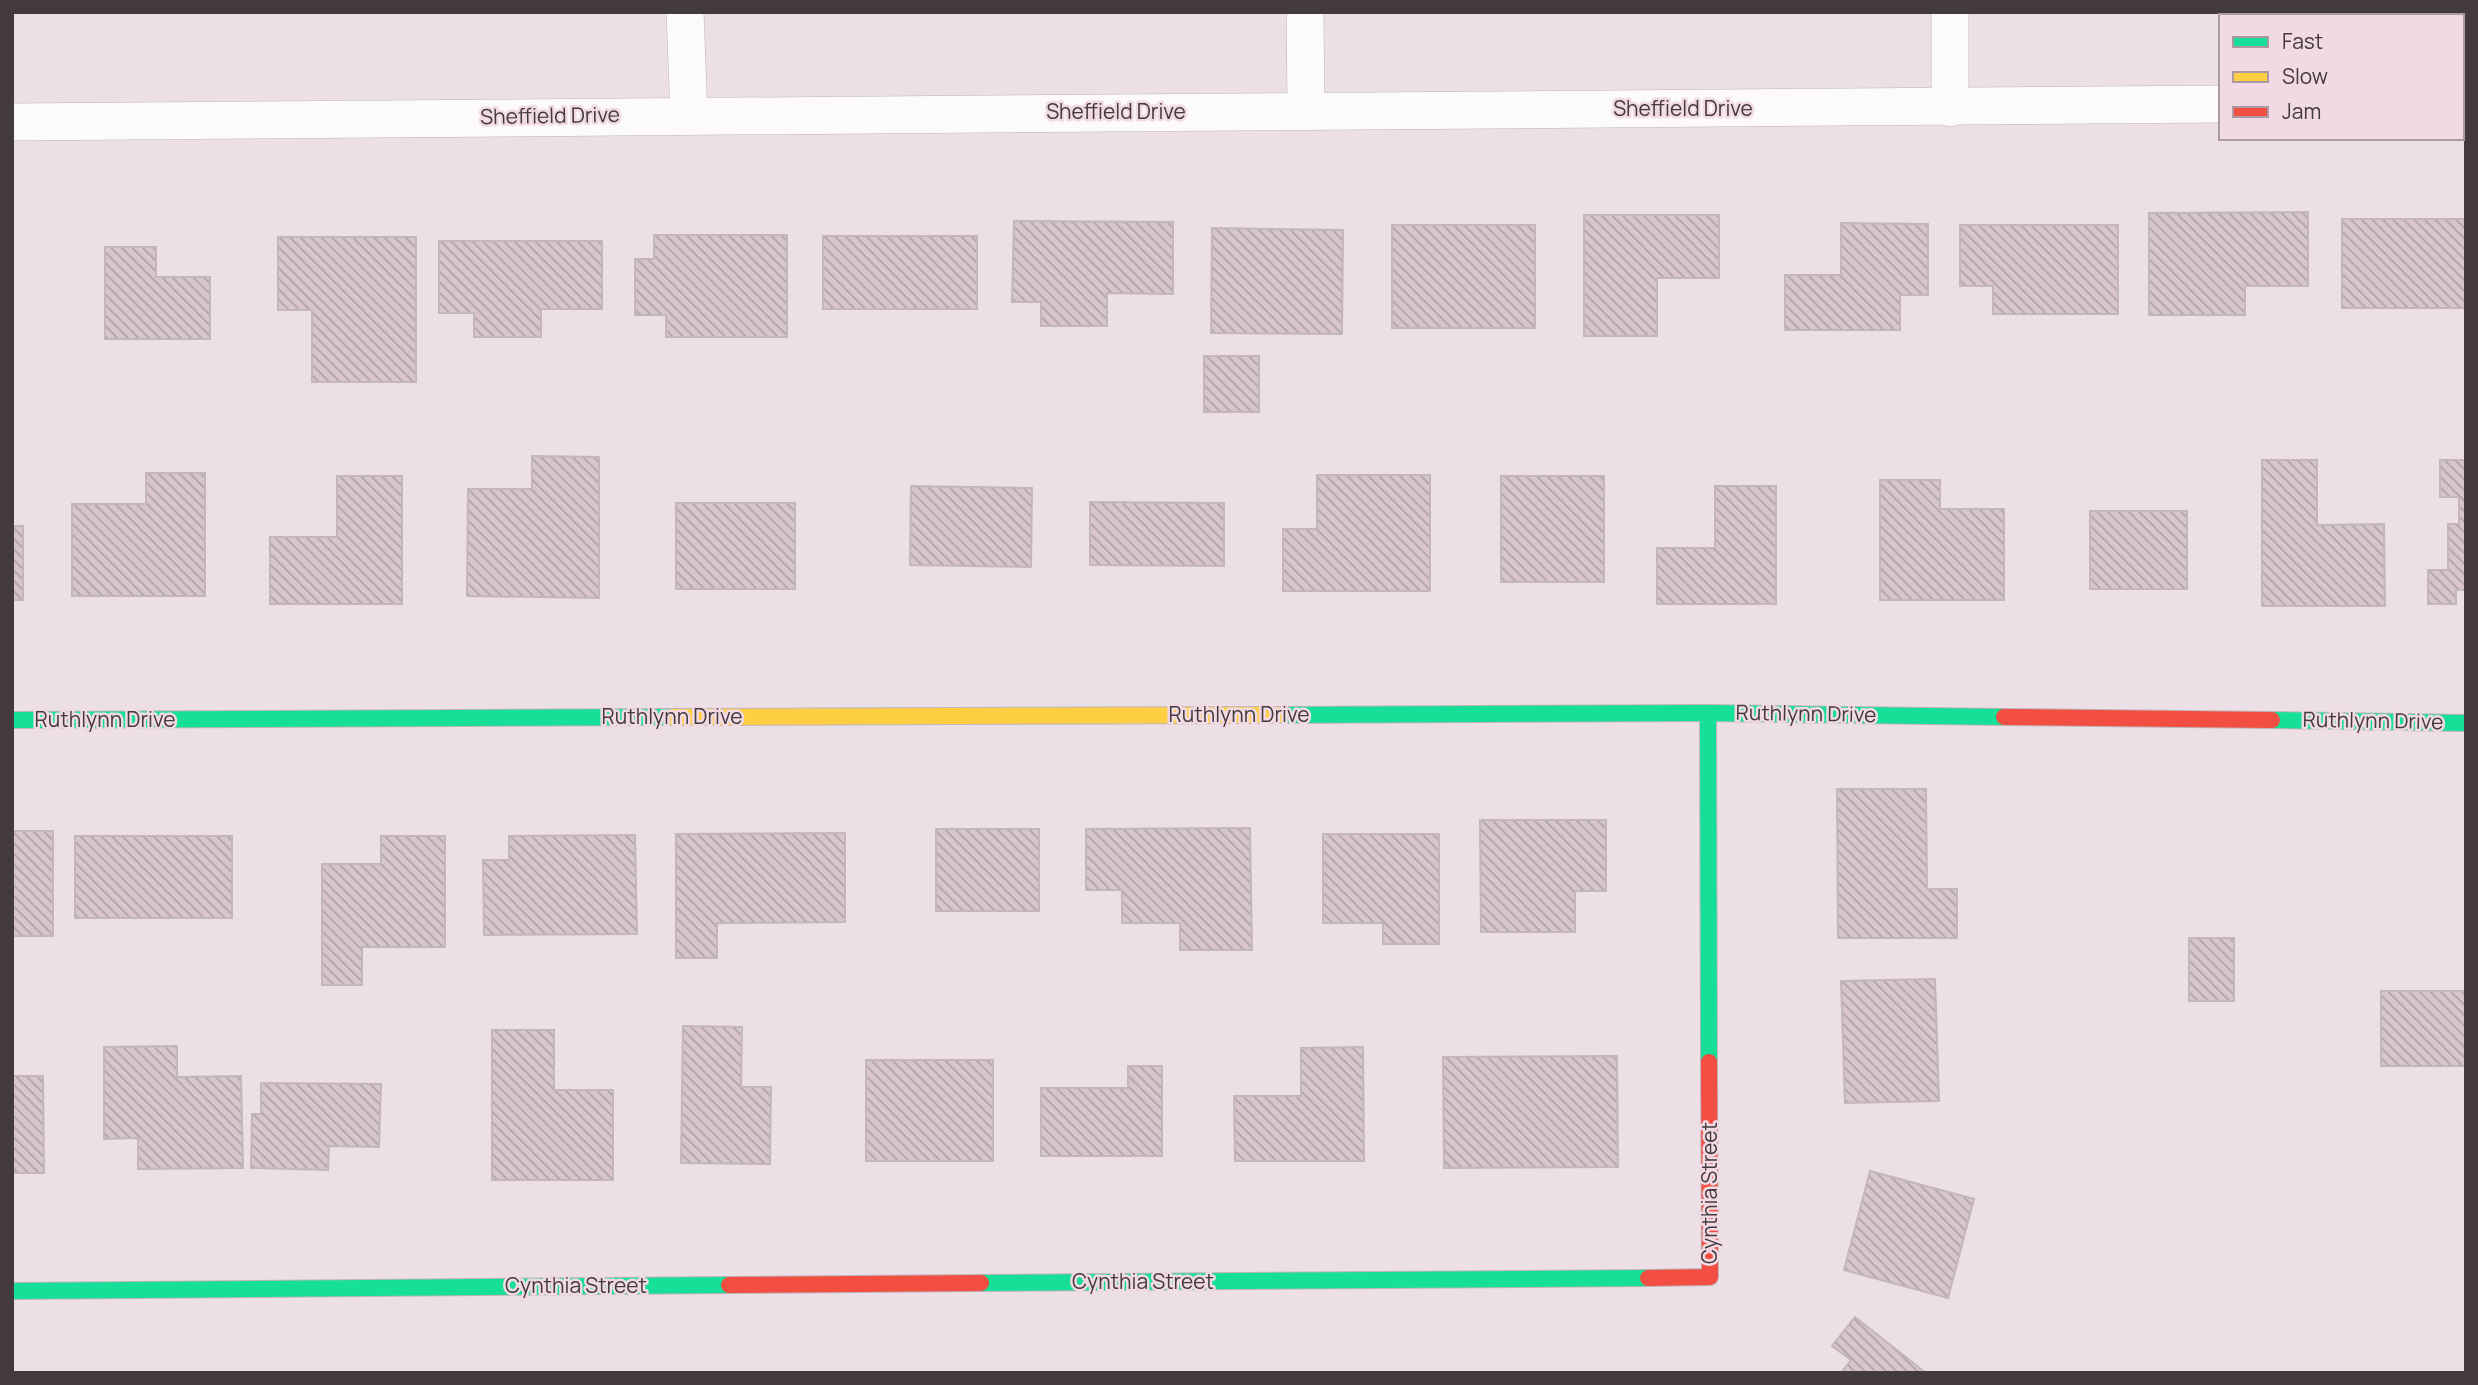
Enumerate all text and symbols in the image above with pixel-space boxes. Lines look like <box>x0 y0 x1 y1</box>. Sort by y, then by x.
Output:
legend <box>2219 14 2464 140</box>
text: Fast <box>2282 27 2323 55</box>
text: Slow <box>2282 62 2328 90</box>
street label: Sheffield Drive <box>1613 94 1753 122</box>
street label: Sheffield Drive <box>1046 97 1186 125</box>
text: Jam <box>2282 97 2321 125</box>
street label: Sheffield Drive <box>480 100 620 130</box>
street label: Ruthlynn Drive <box>1735 698 1877 728</box>
street label: Ruthlynn Drive <box>1169 700 1309 728</box>
street label: Ruthlynn Drive <box>602 702 742 730</box>
street label: Ruthlynn Drive <box>35 705 175 733</box>
street label: Ruthlynn Drive <box>2302 705 2444 735</box>
street label: Cynthia Street <box>1695 1122 1723 1264</box>
street label: Cynthia Street <box>1072 1267 1214 1295</box>
street label: Cynthia Street <box>505 1271 647 1299</box>

